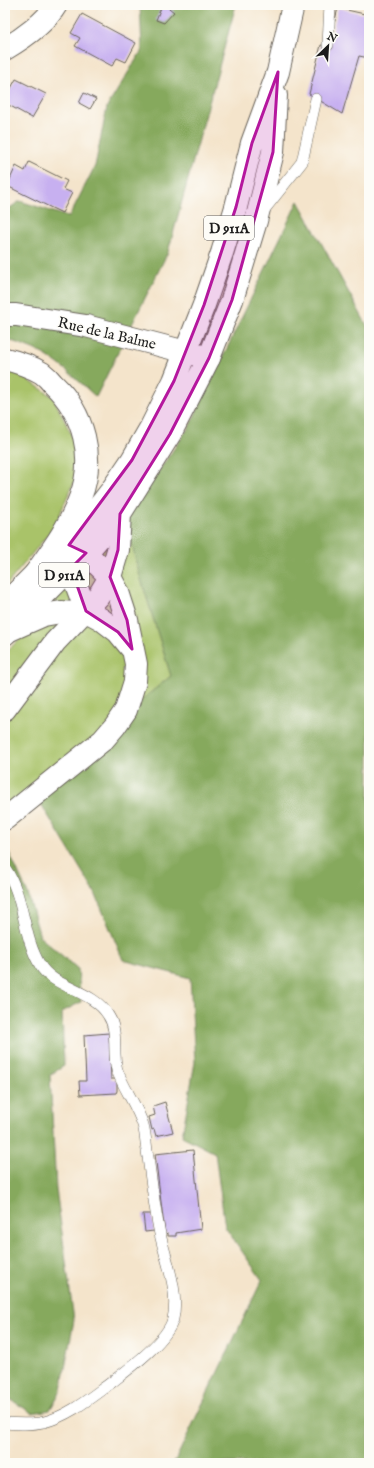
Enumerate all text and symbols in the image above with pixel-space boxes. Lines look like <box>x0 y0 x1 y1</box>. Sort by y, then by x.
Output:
north arrow <box>308 26 348 66</box>
text: N <box>324 29 340 46</box>
road number: D 911A <box>204 216 254 240</box>
street label: Rue de la Balme <box>56 313 158 354</box>
road number: D 911A <box>39 563 89 587</box>

